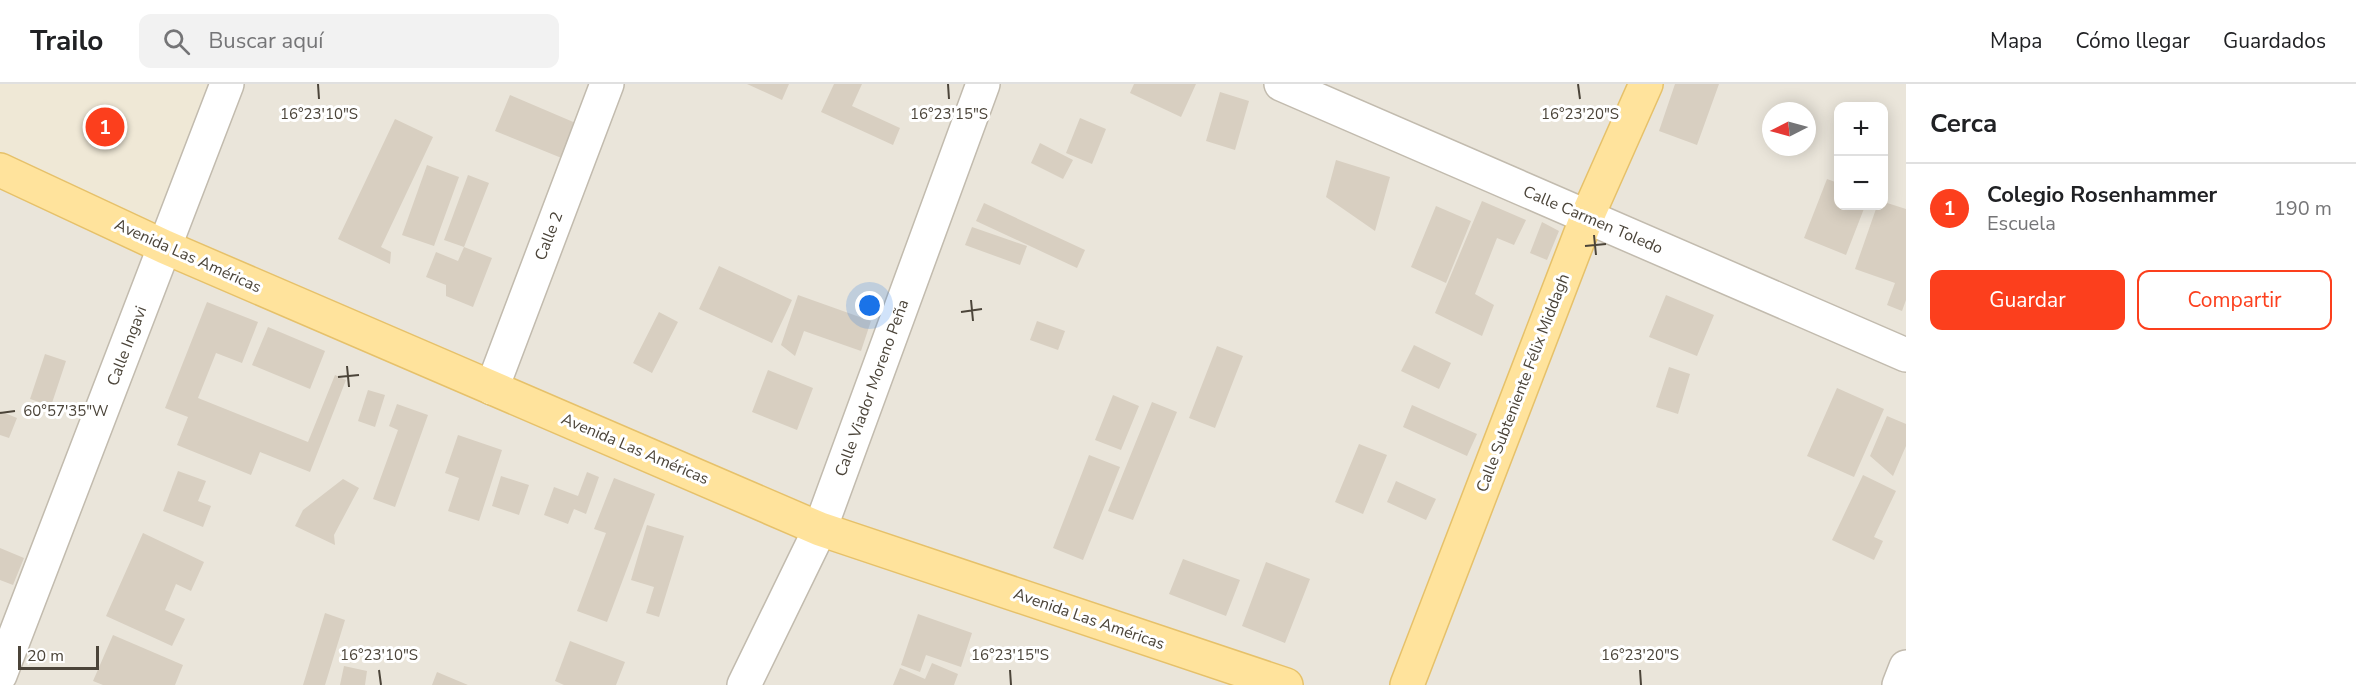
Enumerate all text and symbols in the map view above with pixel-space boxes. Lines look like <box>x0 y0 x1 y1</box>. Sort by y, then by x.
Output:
search box <box>139 14 559 68</box>
text: Trailo <box>30 22 103 60</box>
icon: search <box>160 25 193 58</box>
text: Buscar aquí <box>208 26 323 56</box>
text: Mapa <box>1990 27 2042 55</box>
text: Cómo llegar <box>2075 27 2190 55</box>
text: Guardados <box>2223 27 2326 55</box>
north arrow <box>1762 102 1816 156</box>
map controls <box>1834 102 1888 210</box>
button: + <box>1834 102 1888 156</box>
pin: 1 <box>86 104 124 150</box>
text: 16°23'10"S <box>280 104 358 124</box>
text: 16°23'15"S <box>910 104 988 124</box>
text: 16°23'20"S <box>1541 104 1619 124</box>
text: Cerca <box>1930 106 1997 141</box>
button: − <box>1834 156 1888 210</box>
text: Colegio Rosenhammer <box>1987 180 2217 210</box>
street label: Calle Carmen Toledo <box>1520 181 1666 259</box>
text: 1 <box>1944 195 1956 222</box>
text: 190 m <box>2274 195 2332 222</box>
street label: Calle 2 <box>530 208 568 264</box>
text: Escuela <box>1987 210 2056 237</box>
street label: Avenida Las Américas <box>111 214 265 298</box>
street label: Calle Subteniente Félix Middagh <box>1471 270 1575 496</box>
button: Guardar <box>1930 270 2125 330</box>
button: Compartir <box>2137 270 2332 330</box>
your location <box>855 291 884 320</box>
street label: Calle Viador Moreno Peña <box>830 296 914 480</box>
street label: Calle Ingavi <box>102 303 152 389</box>
text: 60°57'35"W <box>23 401 109 421</box>
street label: Avenida Las Américas <box>558 408 712 490</box>
street label: Avenida Las Américas <box>1011 583 1167 655</box>
scale bar <box>18 643 99 670</box>
text: 20 m <box>27 645 64 667</box>
text: 16°23'10"S <box>340 645 418 665</box>
text: 16°23'15"S <box>971 645 1049 665</box>
text: 16°23'20"S <box>1601 645 1679 665</box>

